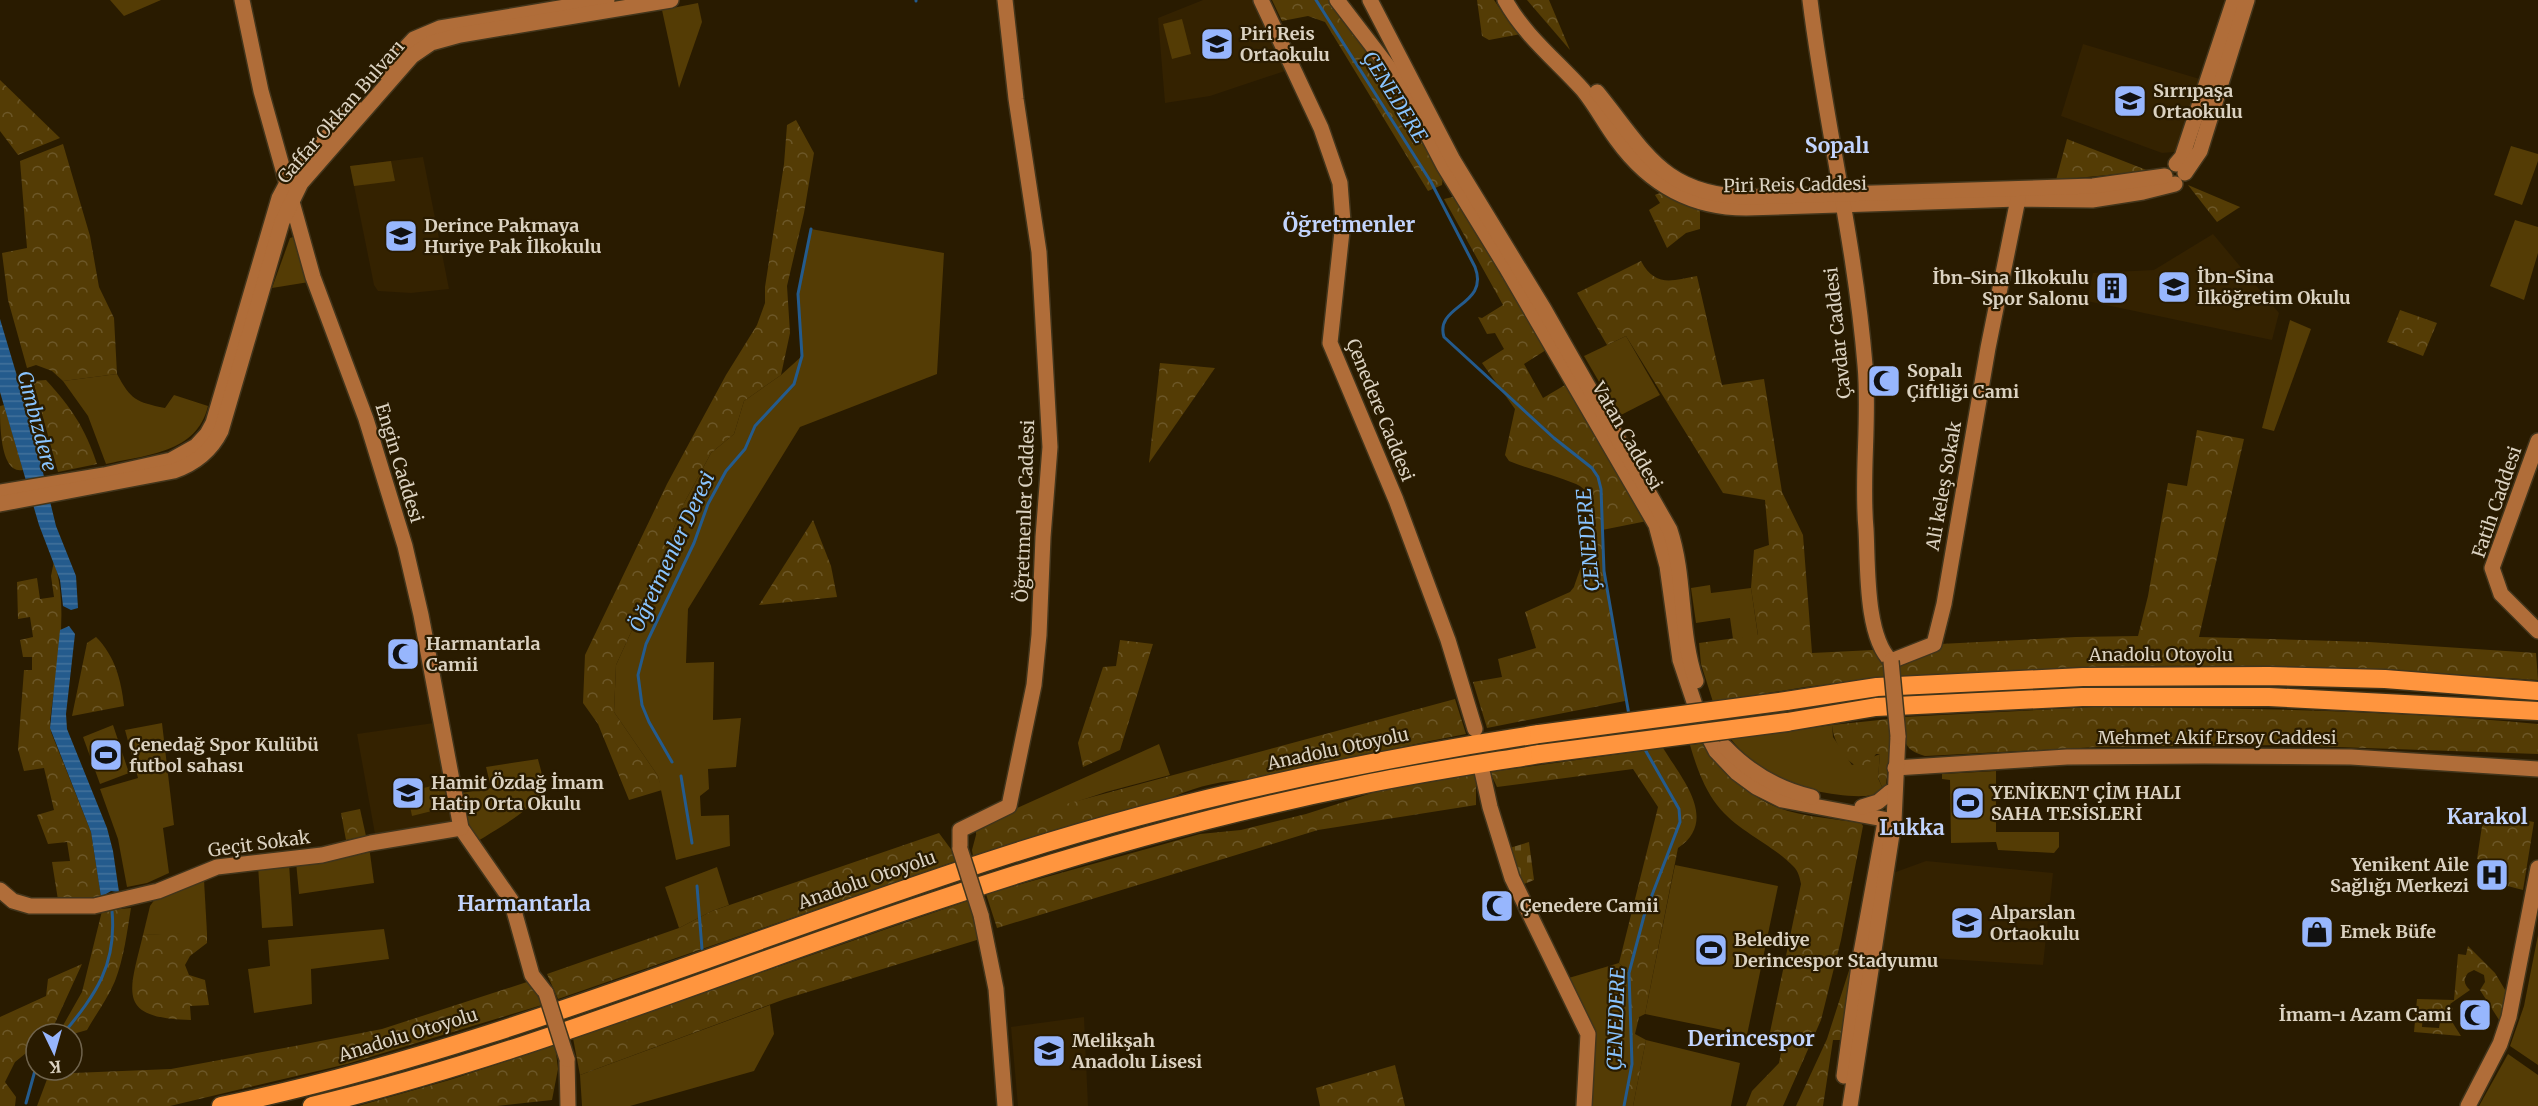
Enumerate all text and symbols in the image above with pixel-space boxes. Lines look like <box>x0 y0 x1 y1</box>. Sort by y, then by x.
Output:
place label: Piri Reis Ortaokulu <box>1240 22 1330 66</box>
school or university icon: Piri Reis Ortaokulu <box>1199 26 1235 62</box>
street label: Gaffar Okkan Bulvarı <box>272 35 409 188</box>
water label: ÇENEDERE <box>1357 46 1434 147</box>
place label: Sırrıpaşa Ortaokulu <box>2153 79 2243 123</box>
school or university icon: Sırrıpaşa Ortaokulu <box>2112 83 2148 119</box>
district label: Sopalı <box>1805 132 1869 159</box>
street label: Piri Reis Caddesi <box>1723 172 1867 197</box>
district label: Öğretmenler <box>1283 211 1416 238</box>
place label: Derince Pakmaya Huriye Pak İlkokulu <box>424 214 602 258</box>
school or university icon: Derince Pakmaya Huriye Pak İlkokulu <box>383 218 419 254</box>
place label: İbn-Sina İlköğretim Okulu <box>2197 265 2351 309</box>
street label: Çavdar Caddesi <box>1819 266 1856 400</box>
place label: İbn-Sina İlkokulu Spor Salonu <box>1932 266 2089 310</box>
school or university icon: İbn-Sina İlköğretim Okulu <box>2156 269 2192 305</box>
building icon: İbn-Sina İlkokulu Spor Salonu <box>2094 270 2130 306</box>
street label: Çenedere Caddesi <box>1341 335 1420 485</box>
place label: Sopalı Çiftliği Cami <box>1907 359 2019 403</box>
mosque icon: Sopalı Çiftliği Cami <box>1866 363 1902 399</box>
water label: Cımbızdere <box>12 368 63 474</box>
street label: Vatan Caddesi <box>1587 377 1668 494</box>
street label: Engin Caddesi <box>370 400 429 526</box>
street label: Öğretmenler Caddesi <box>1010 419 1039 603</box>
street label: Ali keleş Sokak <box>1921 419 1966 553</box>
street label: Fatih Caddesi <box>2467 443 2526 561</box>
water label: Öğretmenler Deresi <box>623 468 720 636</box>
water label: ÇENEDERE <box>1571 487 1604 593</box>
place label: Harmantarla Camii <box>426 632 541 676</box>
mosque icon: Harmantarla Camii <box>385 636 421 672</box>
street label: Anadolu Otoyolu <box>2088 643 2233 666</box>
street label: Anadolu Otoyolu <box>1264 722 1411 775</box>
street label: Mehmet Akif Ersoy Caddesi <box>2097 726 2337 749</box>
place label: Çenedağ Spor Kulübü futbol sahası <box>129 733 319 777</box>
sports icon: Çenedağ Spor Kulübü futbol sahası <box>88 737 124 773</box>
place label: Hamit Özdağ İmam Hatip Orta Okulu <box>431 771 604 815</box>
school or university icon: Hamit Özdağ İmam Hatip Orta Okulu <box>390 775 426 811</box>
place label: YENİKENT ÇİM HALI SAHA TESİSLERİ <box>1990 781 2181 825</box>
sports icon: YENİKENT ÇİM HALI SAHA TESİSLERİ <box>1950 785 1986 821</box>
district label: Karakol <box>2447 803 2528 830</box>
district label: Lukka <box>1879 814 1945 841</box>
street label: Geçit Sokak <box>206 825 312 862</box>
street label: Anadolu Otoyolu <box>794 845 939 914</box>
place label: Yenikent Aile Sağlığı Merkezi <box>2330 853 2469 897</box>
hospital icon: Yenikent Aile Sağlığı Merkezi <box>2474 857 2510 893</box>
mosque icon: Çenedere Camii <box>1479 888 1515 924</box>
district label: Harmantarla <box>457 890 591 917</box>
place label: Çenedere Camii <box>1520 894 1659 917</box>
place label: Alparslan Ortaokulu <box>1989 901 2080 945</box>
school or university icon: Alparslan Ortaokulu <box>1949 905 1985 941</box>
shop icon: Emek Büfe <box>2299 914 2335 950</box>
place label: Emek Büfe <box>2340 920 2436 943</box>
place label: Belediye Derincespor Stadyumu <box>1734 928 1938 972</box>
sports icon: Belediye Derincespor Stadyumu <box>1693 932 1729 968</box>
water label: ÇENEDERE <box>1601 967 1630 1071</box>
mosque icon: İmam-ı Azam Cami <box>2457 997 2493 1033</box>
street label: Anadolu Otoyolu <box>334 1002 480 1067</box>
place label: İmam-ı Azam Cami <box>2279 1003 2452 1026</box>
north arrow <box>24 1022 84 1082</box>
district label: Derincespor <box>1687 1025 1815 1052</box>
place label: Melikşah Anadolu Lisesi <box>1071 1029 1202 1073</box>
school or university icon: Melikşah Anadolu Lisesi <box>1031 1033 1067 1069</box>
text: K <box>48 1056 62 1077</box>

